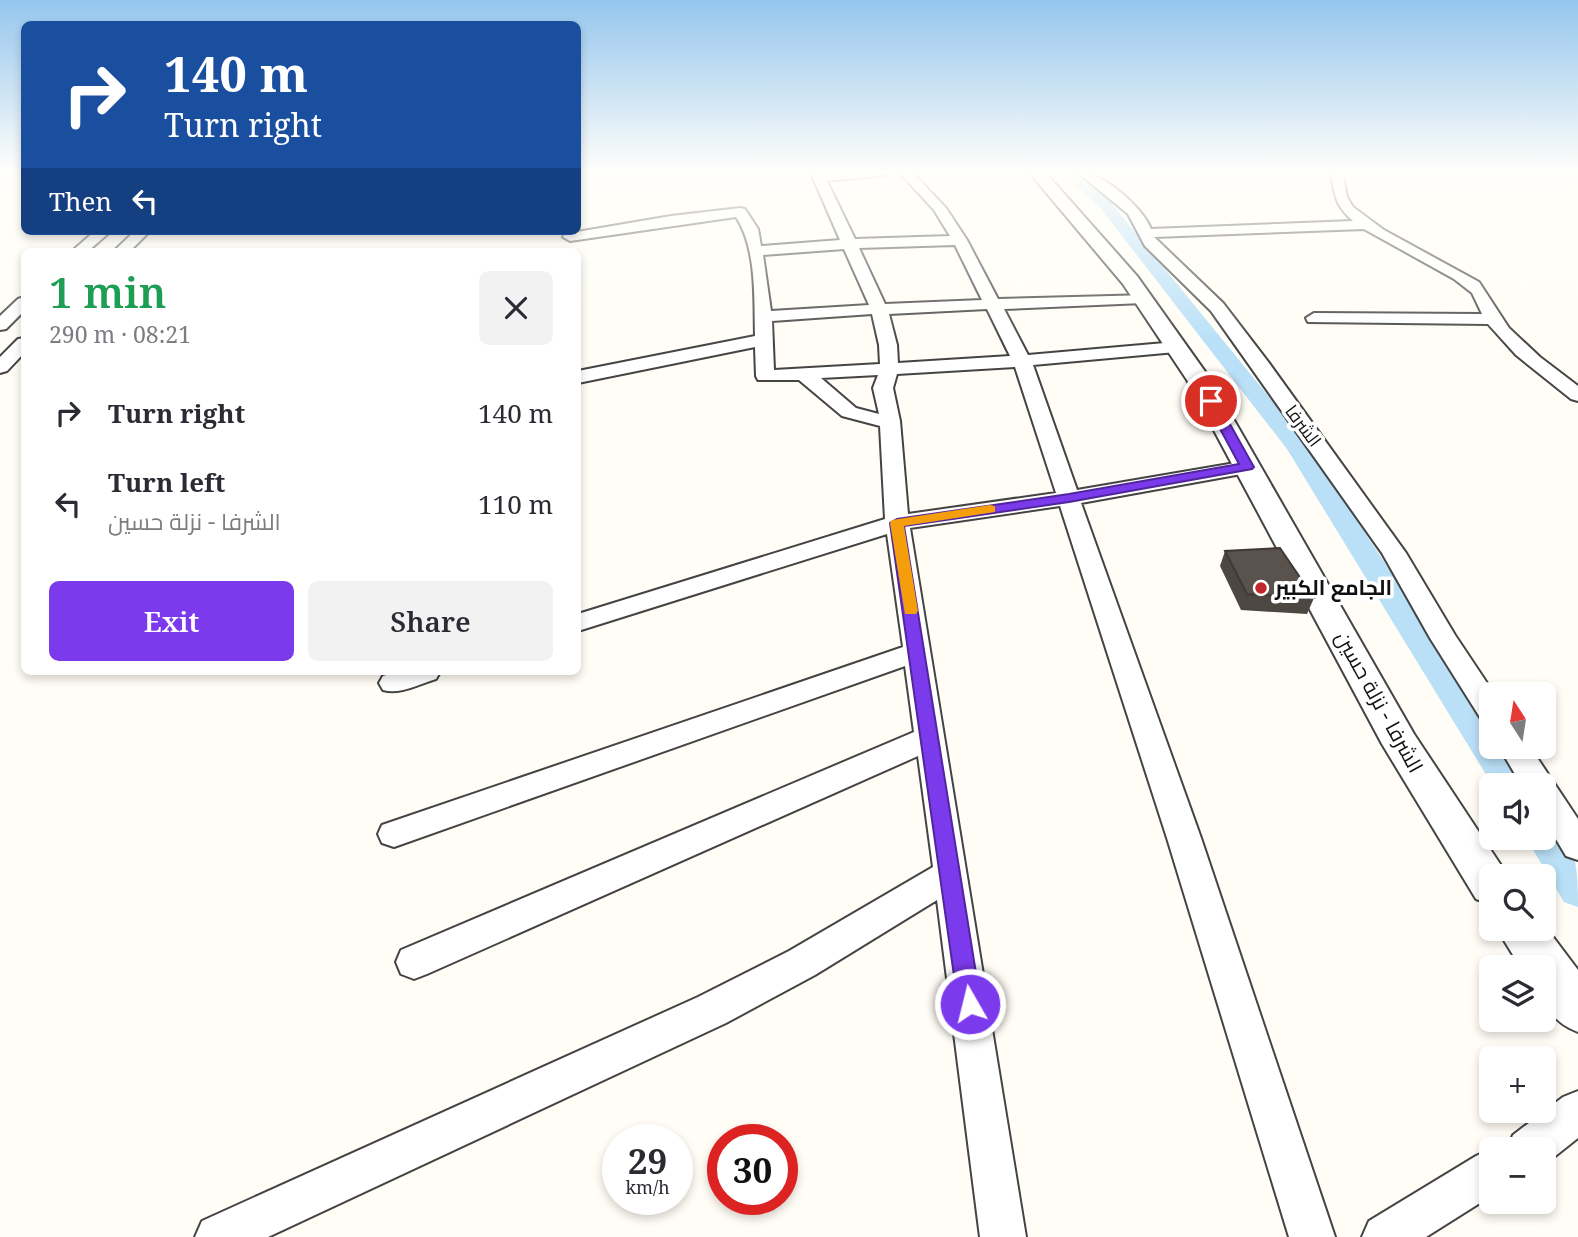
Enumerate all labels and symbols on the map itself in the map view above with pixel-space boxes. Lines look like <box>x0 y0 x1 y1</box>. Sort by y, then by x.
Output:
pin <box>1181 371 1241 431</box>
street label: الشرفا <box>1280 400 1327 451</box>
place label: الجامع الكبير <box>1274 573 1392 602</box>
marker: الجامع الكبير <box>1253 580 1269 596</box>
street label: الشرفا - نزلة حسين <box>1329 626 1430 777</box>
north arrow <box>1479 682 1556 760</box>
position arrow <box>933 967 1007 1041</box>
speed limit sign: 30 <box>707 1124 798 1215</box>

